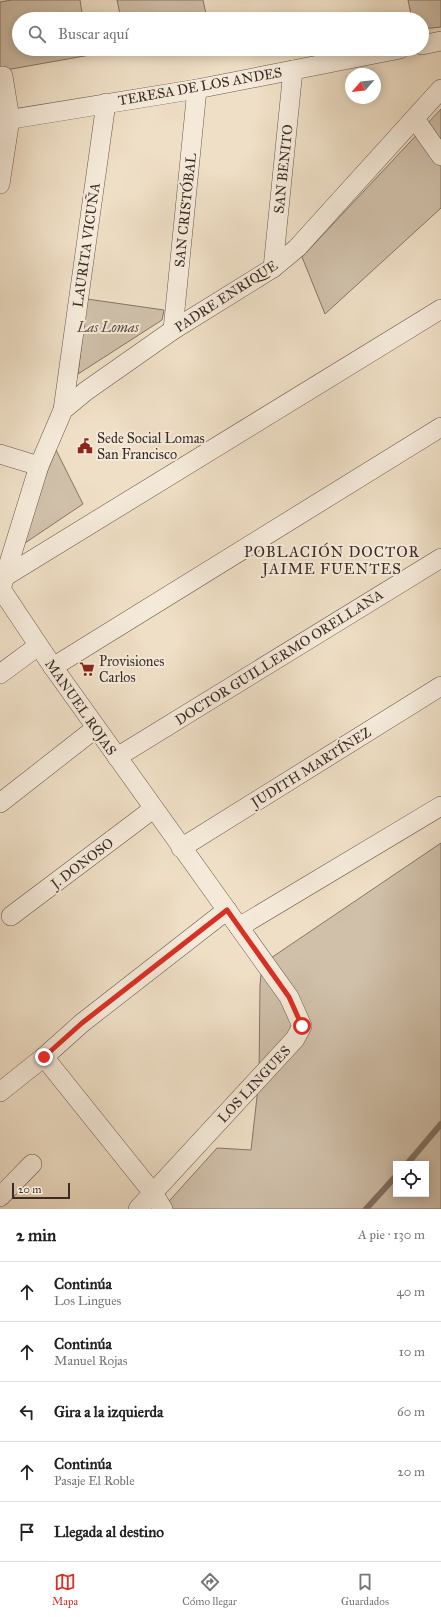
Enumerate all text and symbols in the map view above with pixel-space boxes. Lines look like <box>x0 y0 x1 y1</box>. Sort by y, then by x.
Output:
search box <box>12 12 429 56</box>
icon: search <box>26 23 48 45</box>
text: Buscar aquí <box>58 25 129 43</box>
street label: TERESA DE LOS ANDES <box>117 64 283 109</box>
north arrow <box>345 68 381 104</box>
street label: SAN BENITO <box>270 124 297 215</box>
street label: SAN CRISTÓBAL <box>169 151 200 268</box>
street label: LAURITA VICUÑA <box>68 181 104 308</box>
street label: PADRE ENRIQUE <box>172 257 281 336</box>
park label: Las Lomas <box>76 319 140 336</box>
place label: Sede Social Lomas San Francisco <box>97 430 205 463</box>
public building icon: Sede Social Lomas San Francisco <box>76 437 94 455</box>
district label: POBLACIÓN DOCTOR JAIME FUENTES <box>244 542 420 579</box>
street label: DOCTOR GUILLERMO ORELLANA <box>172 586 387 729</box>
place label: Provisiones Carlos <box>99 653 164 686</box>
street label: MANUEL ROJAS <box>40 656 120 759</box>
supermarket icon: Provisiones Carlos <box>78 660 96 678</box>
street label: JUDITH MARTÍNEZ <box>245 722 375 813</box>
street label: J. DONOSO <box>46 834 118 894</box>
route start <box>293 1017 311 1035</box>
street label: LOS LINGUES <box>214 1042 295 1127</box>
route end <box>35 1048 53 1066</box>
map controls <box>393 1161 429 1197</box>
button: locate <box>393 1161 429 1197</box>
scale bar <box>12 1181 70 1200</box>
text: 20 m <box>18 1183 41 1196</box>
text: 2 min <box>16 1225 56 1246</box>
text: A pie · 130 m <box>358 1227 425 1243</box>
text: Continúa <box>54 1275 112 1293</box>
icon: ahead <box>16 1281 38 1303</box>
text: 40 m <box>396 1284 425 1300</box>
text: Los Lingues <box>54 1293 121 1309</box>
text: Continúa <box>54 1335 112 1353</box>
icon: ahead <box>16 1341 38 1363</box>
text: 10 m <box>399 1344 425 1360</box>
text: Manuel Rojas <box>54 1353 128 1369</box>
icon: left <box>16 1401 38 1423</box>
text: Gira a la izquierda <box>54 1403 163 1421</box>
text: 60 m <box>397 1404 425 1420</box>
text: Continúa <box>54 1455 112 1473</box>
icon: ahead <box>16 1461 38 1483</box>
text: 20 m <box>397 1464 425 1480</box>
text: Pasaje El Roble <box>54 1473 135 1489</box>
icon: arrive <box>16 1521 38 1543</box>
text: Llegada al destino <box>54 1523 164 1541</box>
tab: Mapa <box>52 1571 78 1608</box>
tab: Cómo llegar <box>182 1571 237 1608</box>
tab: Guardados <box>341 1571 389 1608</box>

